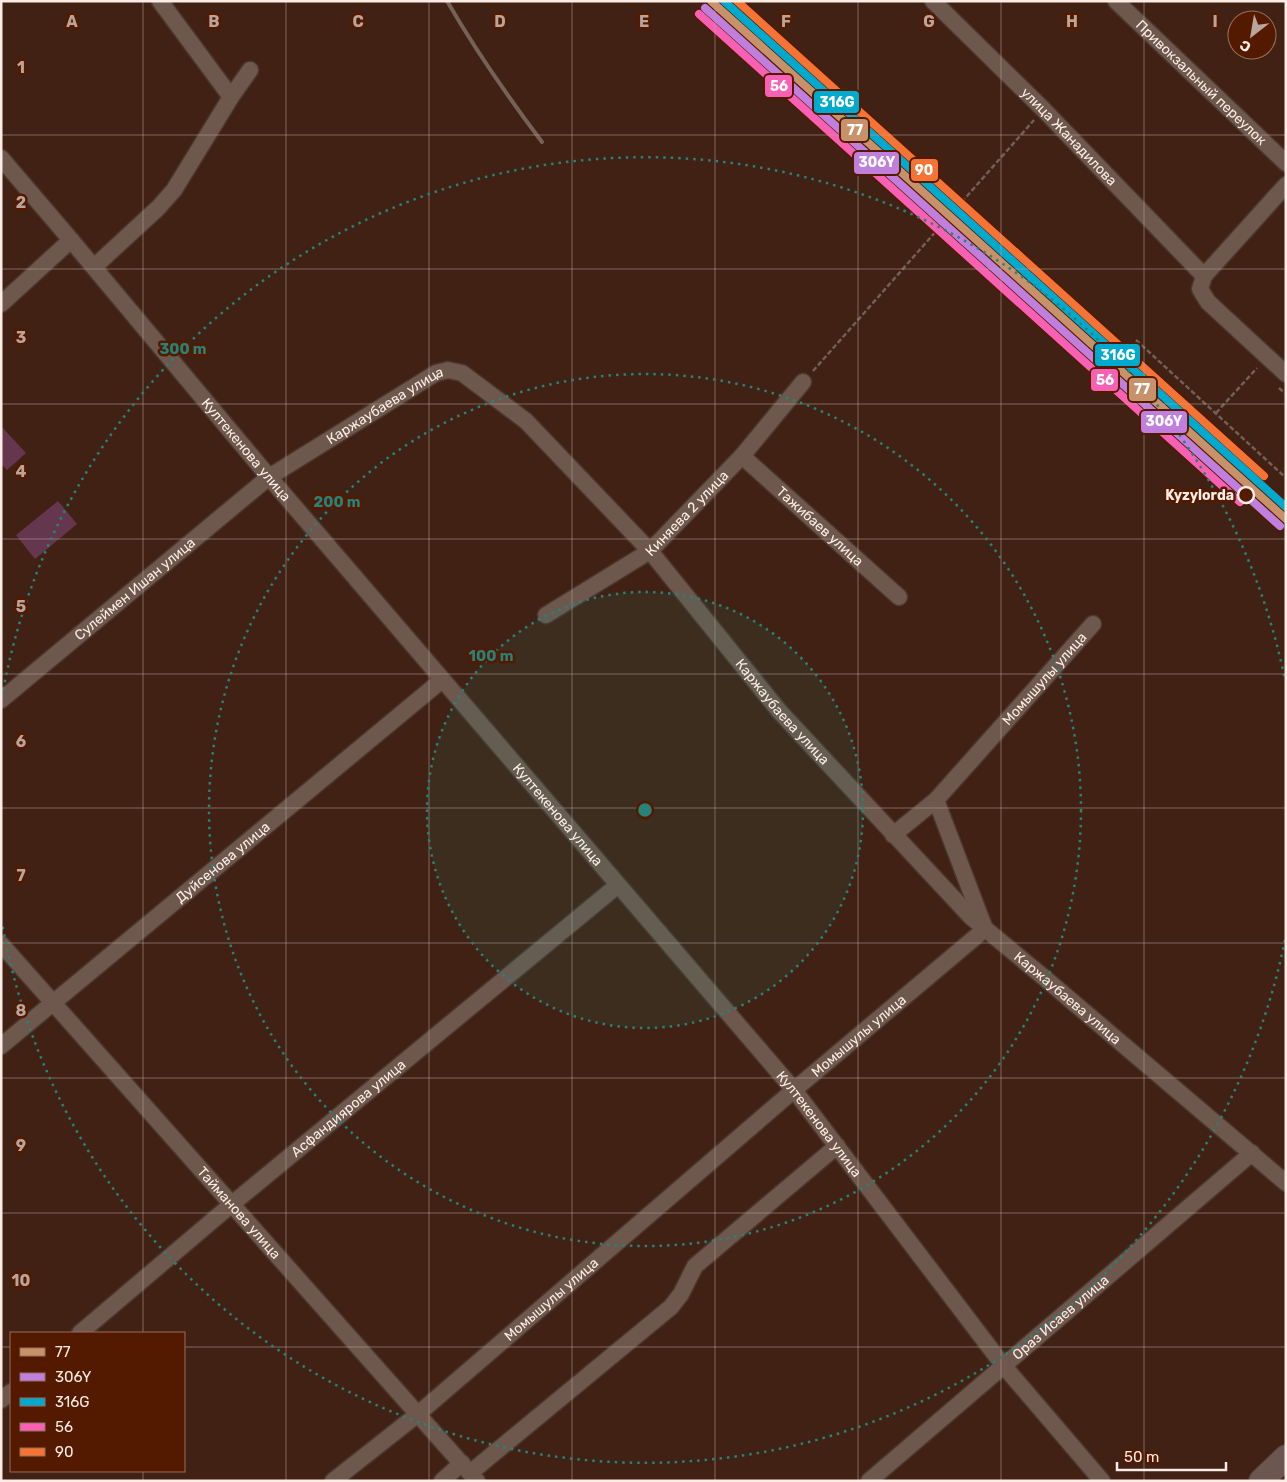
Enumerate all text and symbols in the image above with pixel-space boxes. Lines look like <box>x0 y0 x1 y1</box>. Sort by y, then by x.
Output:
north arrow <box>1227 10 1277 60</box>
text: A <box>66 12 78 31</box>
text: B <box>208 12 220 31</box>
text: C <box>352 12 364 31</box>
text: D <box>494 12 506 31</box>
text: E <box>639 12 649 31</box>
text: F <box>781 12 791 31</box>
text: G <box>923 12 935 31</box>
text: H <box>1066 12 1078 31</box>
text: I <box>1212 12 1218 31</box>
street label: Привокзальный переулок <box>1133 16 1271 149</box>
text: С <box>1237 36 1254 56</box>
text: 1 <box>17 58 25 77</box>
line badge: 56 <box>764 74 793 98</box>
text: 56 <box>770 78 788 95</box>
street label: улица Жанадилова <box>1018 84 1121 189</box>
line badge: 316G <box>813 90 860 114</box>
text: 316G <box>819 94 855 111</box>
line badge: 77 <box>840 118 869 142</box>
text: 77 <box>847 122 863 139</box>
line badge: 306Y <box>853 151 900 175</box>
text: 306Y <box>859 154 896 171</box>
line badge: 90 <box>910 158 939 182</box>
text: 90 <box>915 162 933 179</box>
text: 2 <box>16 193 26 212</box>
text: 3 <box>16 328 26 347</box>
text: 300 m <box>159 340 207 358</box>
line badge: 316G <box>1094 343 1141 367</box>
text: 316G <box>1100 347 1136 364</box>
street label: Каржаубаева улица <box>323 363 445 448</box>
line badge: 56 <box>1090 368 1119 392</box>
text: 56 <box>1096 372 1114 389</box>
line badge: 77 <box>1128 377 1157 402</box>
text: 77 <box>1134 381 1150 398</box>
street label: Култекенова улица <box>198 394 294 505</box>
line badge: 306Y <box>1140 410 1188 434</box>
text: 306Y <box>1146 413 1183 430</box>
text: 4 <box>16 462 27 481</box>
street label: Киняева 2 улица <box>642 467 732 559</box>
street label: Тажибаев улица <box>773 483 867 570</box>
marker: Kyzylorda <box>1237 486 1255 504</box>
place label: Kyzylorda <box>1165 487 1234 504</box>
text: 200 m <box>313 493 361 511</box>
street label: Сулеймен Ишан улица <box>71 534 199 644</box>
text: 5 <box>16 597 26 616</box>
street label: Момышулы улица <box>998 629 1090 729</box>
text: 100 m <box>469 647 513 665</box>
street label: Каржаубаева улица <box>732 655 833 768</box>
text: 6 <box>16 732 26 751</box>
street label: Култекенова улица <box>509 760 607 869</box>
centre of rings <box>636 801 654 819</box>
street label: Дуйсенова улица <box>172 818 273 906</box>
text: 7 <box>16 866 26 885</box>
street label: Каржаубаева улица <box>1011 948 1125 1048</box>
street label: Момышулы улица <box>808 991 909 1080</box>
text: 8 <box>16 1001 27 1020</box>
street label: Асфандиярова улица <box>287 1056 409 1160</box>
street label: Култекенова улица <box>773 1067 866 1180</box>
text: 9 <box>16 1136 26 1155</box>
street label: Тайманова улица <box>194 1163 284 1262</box>
street label: Момышулы улица <box>501 1254 602 1344</box>
text: 10 <box>12 1271 31 1290</box>
street label: Ораз Исаев улица <box>1009 1271 1112 1363</box>
legend <box>10 1332 185 1472</box>
text: 77 <box>55 1343 71 1361</box>
text: 306Y <box>55 1368 92 1386</box>
text: 316G <box>55 1393 89 1411</box>
text: 56 <box>55 1418 73 1436</box>
scale bar <box>1117 1440 1226 1472</box>
text: 90 <box>55 1443 73 1461</box>
text: 50 m <box>1124 1448 1159 1466</box>

